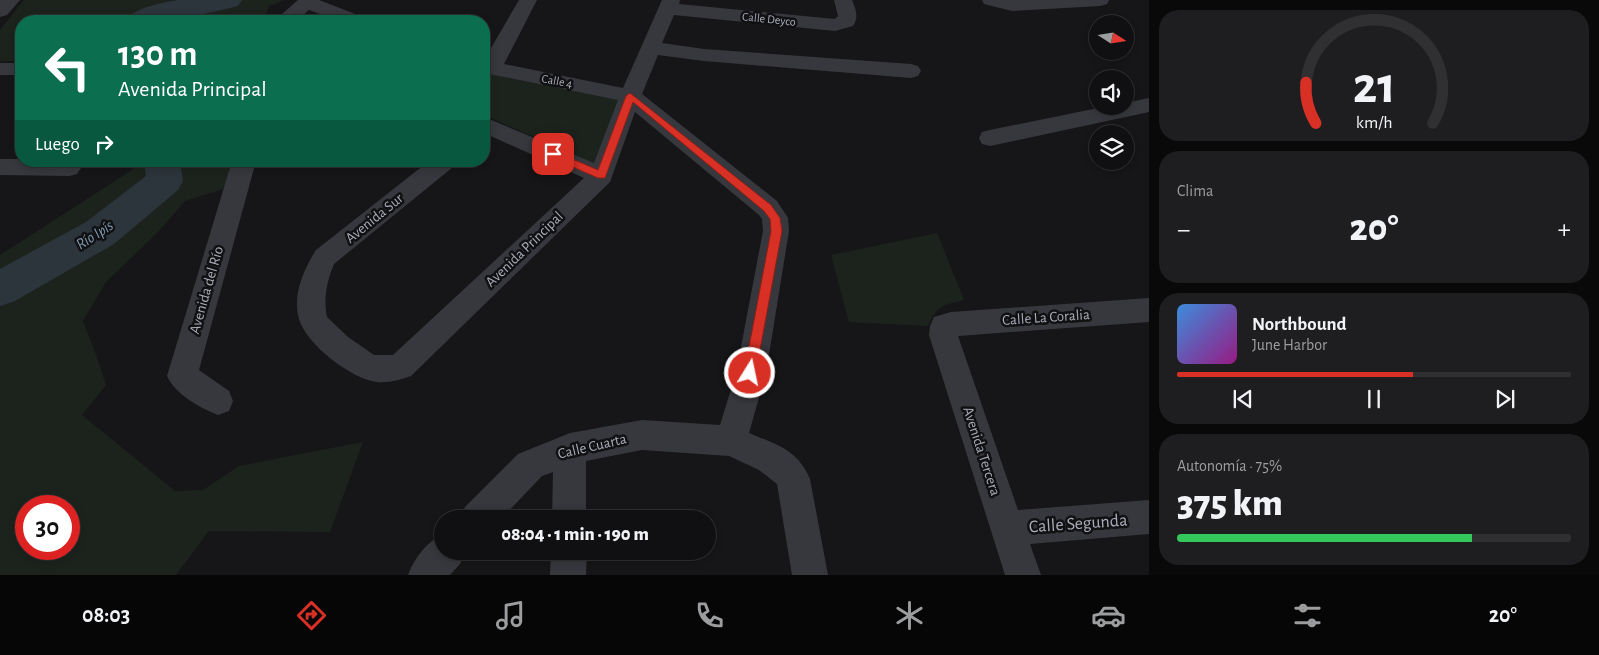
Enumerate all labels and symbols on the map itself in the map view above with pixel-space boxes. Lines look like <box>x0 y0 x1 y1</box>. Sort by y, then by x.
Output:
street label: Calle Deyco <box>741 10 797 29</box>
north arrow <box>1089 15 1134 60</box>
street label: Calle 4 <box>541 72 574 90</box>
pin <box>532 133 574 175</box>
street label: Avenida Sur <box>343 191 406 246</box>
street label: Avenida Principal <box>483 209 566 290</box>
water label: Río Ipís <box>73 217 116 253</box>
street label: Avenida del Río <box>187 245 226 336</box>
street label: Calle La Coralia <box>1002 307 1090 328</box>
position arrow <box>723 346 775 398</box>
street label: Avenida Tercera <box>960 405 1003 497</box>
street label: Calle Cuarta <box>556 431 628 462</box>
speed limit sign: 30 <box>15 495 80 560</box>
street label: Calle Segunda <box>1028 512 1128 536</box>

